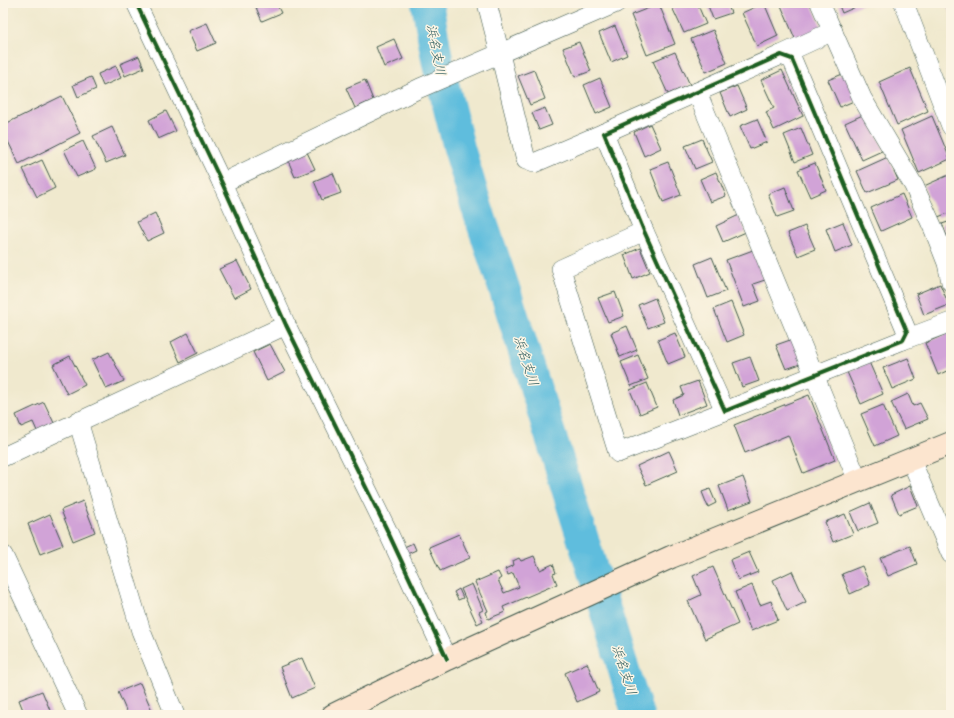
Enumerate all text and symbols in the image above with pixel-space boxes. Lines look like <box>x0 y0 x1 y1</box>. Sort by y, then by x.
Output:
water label: 浜名支川 <box>422 23 450 77</box>
water label: 浜名支川 <box>509 333 543 389</box>
water label: 浜名支川 <box>607 642 641 698</box>

